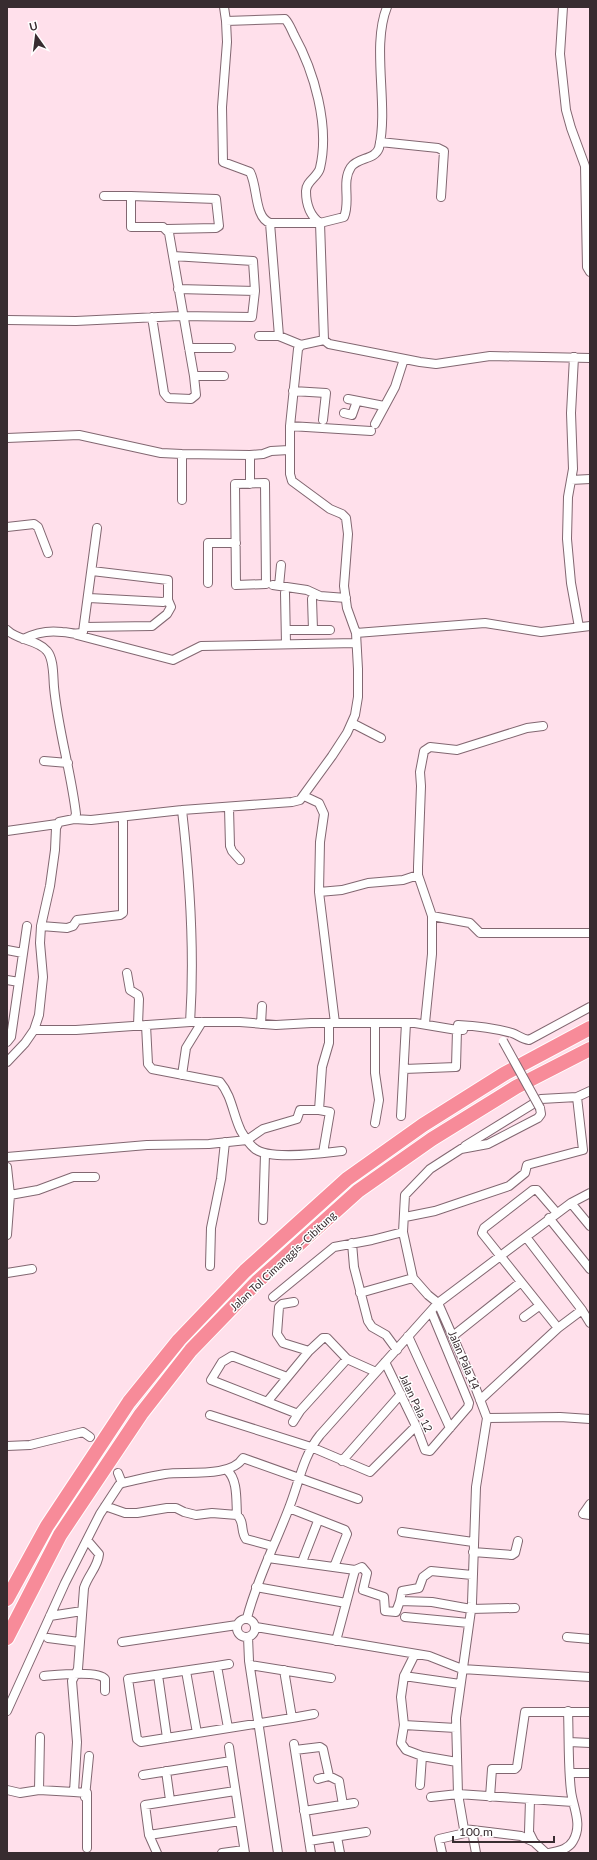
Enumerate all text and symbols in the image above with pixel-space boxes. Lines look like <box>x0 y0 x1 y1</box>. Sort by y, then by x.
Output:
north arrow <box>16 16 56 56</box>
text: U <box>28 19 39 33</box>
street label: Jalan Tol Cimanggis–Cibitung <box>227 1208 338 1313</box>
street label: Jalan Pala 14 <box>446 1329 483 1392</box>
street label: Jalan Pala 12 <box>397 1372 436 1434</box>
scale bar <box>453 1818 554 1844</box>
text: 100 m <box>459 1824 493 1839</box>

